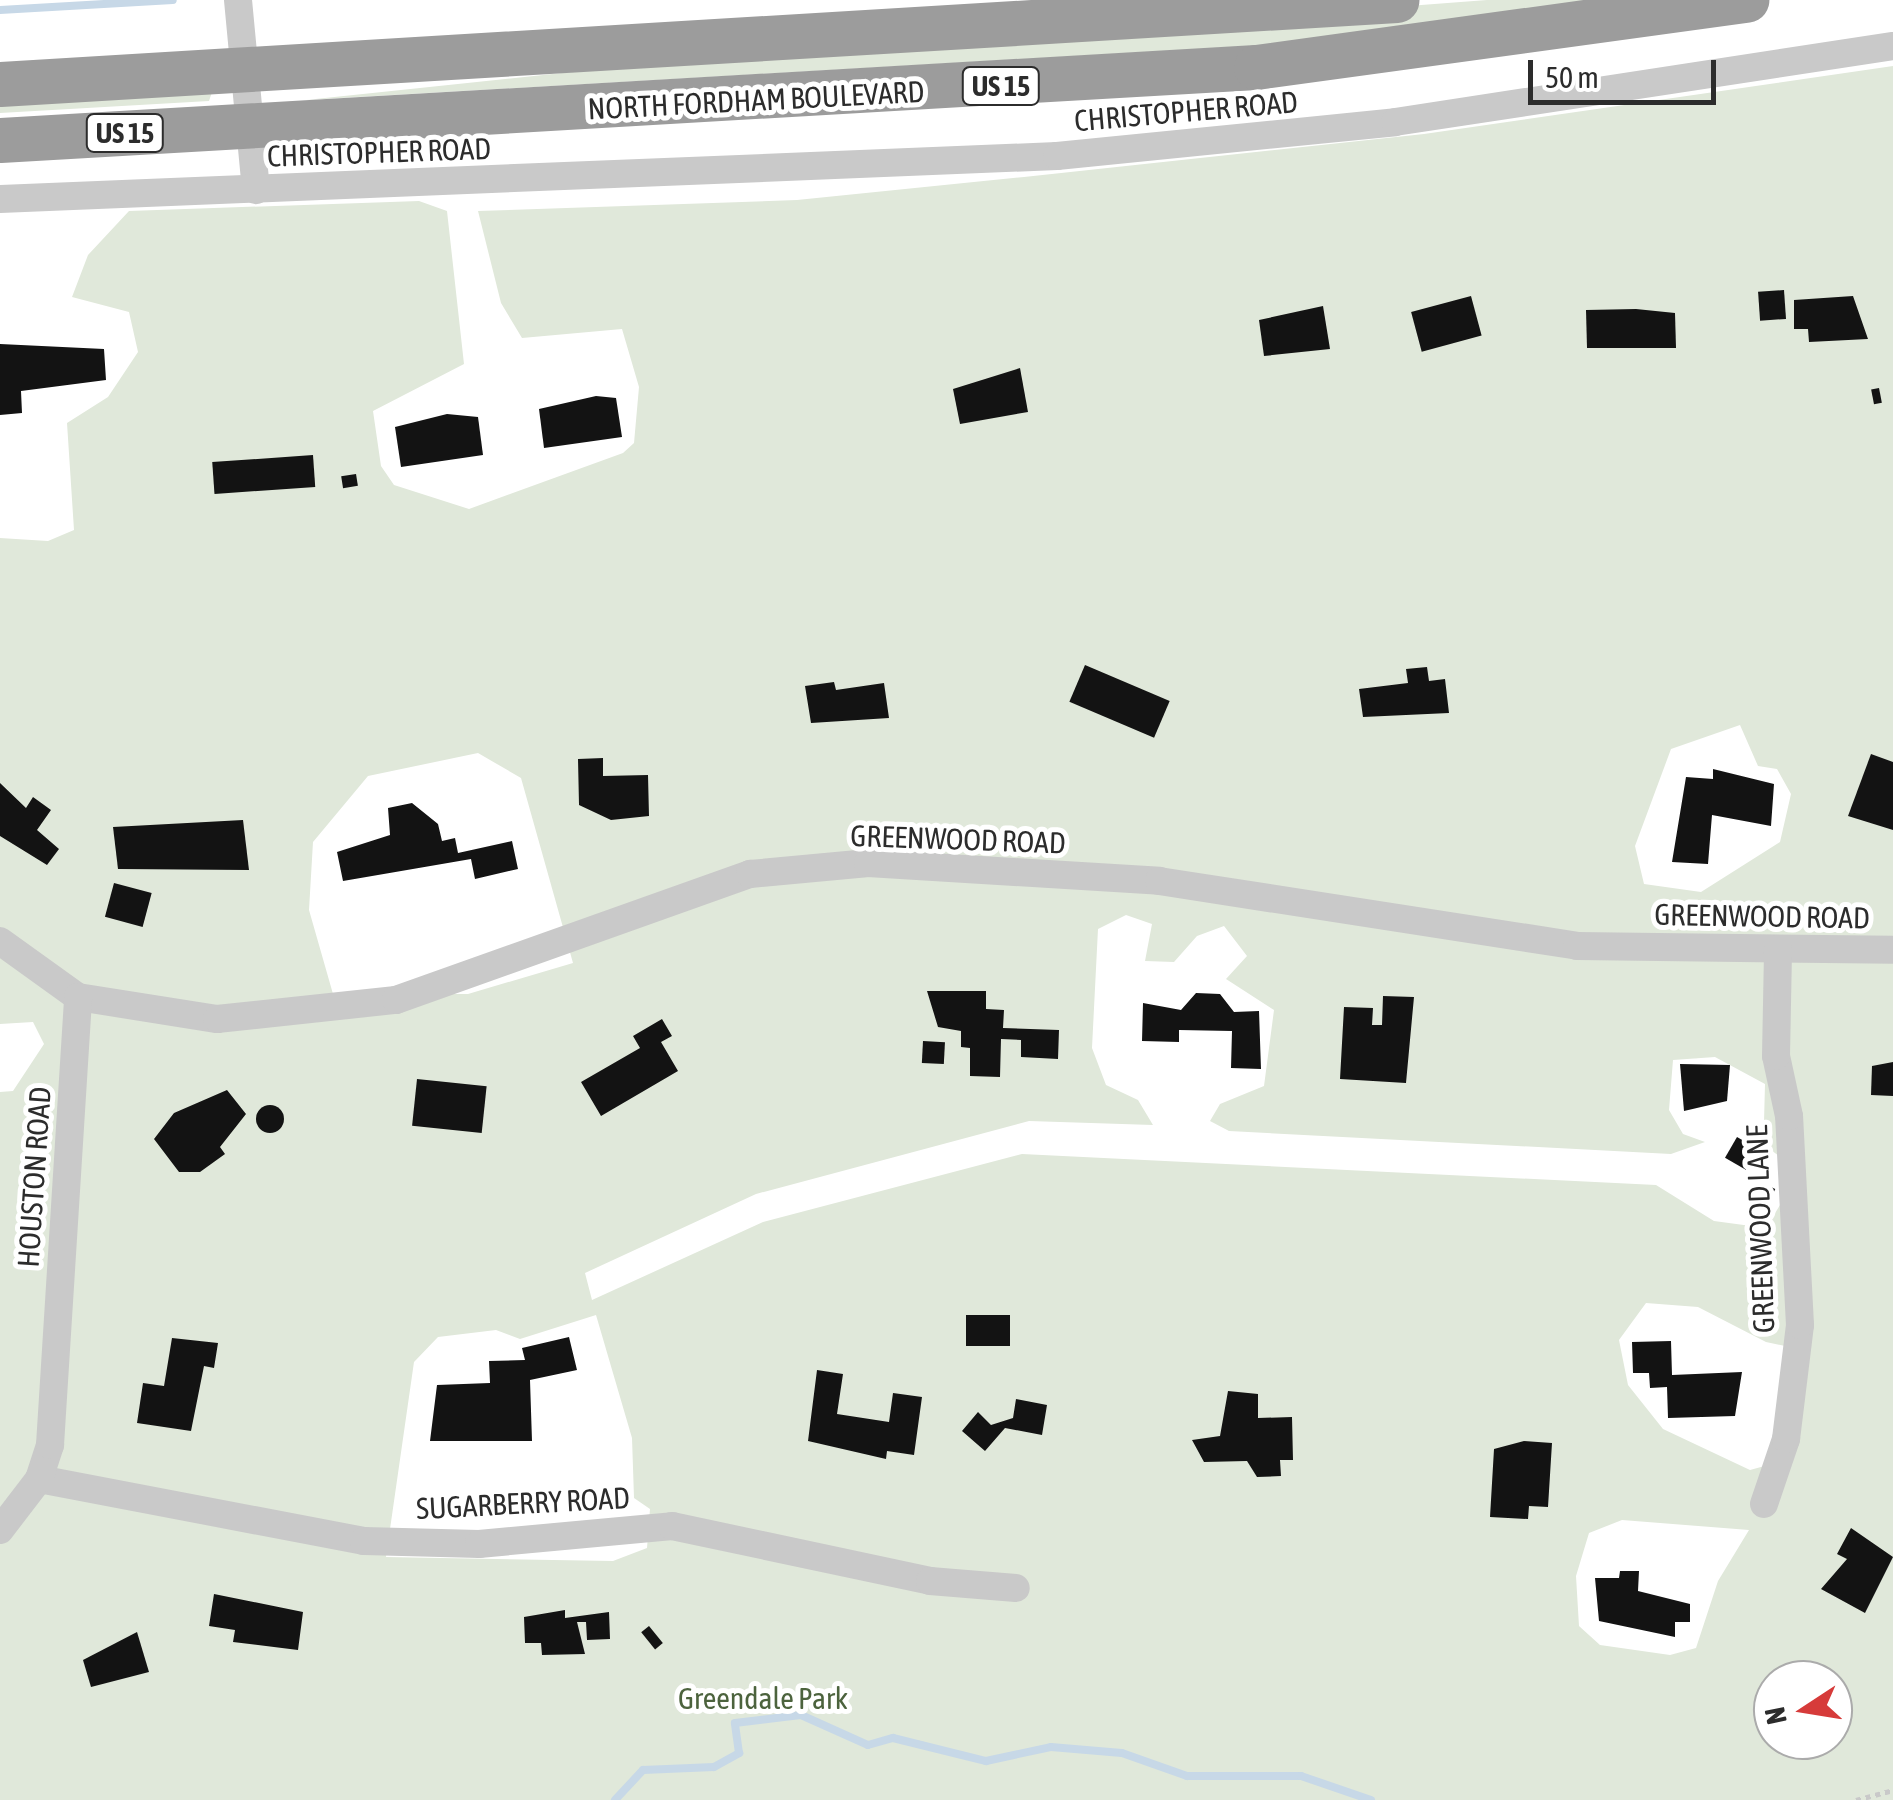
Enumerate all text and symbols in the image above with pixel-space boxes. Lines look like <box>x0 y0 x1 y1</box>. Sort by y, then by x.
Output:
scale bar <box>1533 40 1720 102</box>
text: 50 m <box>1545 60 1599 94</box>
road number: US 15 <box>961 63 1041 109</box>
street label: NORTH FORDHAM BOULEVARD <box>587 73 925 127</box>
street label: CHRISTOPHER ROAD <box>1073 83 1299 139</box>
road number: US 15 <box>85 110 165 156</box>
street label: CHRISTOPHER ROAD <box>266 130 492 174</box>
street label: GREENWOOD ROAD <box>850 817 1066 861</box>
street label: GREENWOOD ROAD <box>1654 896 1870 936</box>
street label: HOUSTON ROAD <box>10 1086 58 1268</box>
street label: GREENWOOD LANE <box>1738 1124 1782 1334</box>
street label: SUGARBERRY ROAD <box>415 1479 631 1527</box>
north arrow <box>1753 1660 1853 1760</box>
park label: Greendale Park <box>678 1680 848 1716</box>
text: N <box>1758 1704 1793 1727</box>

